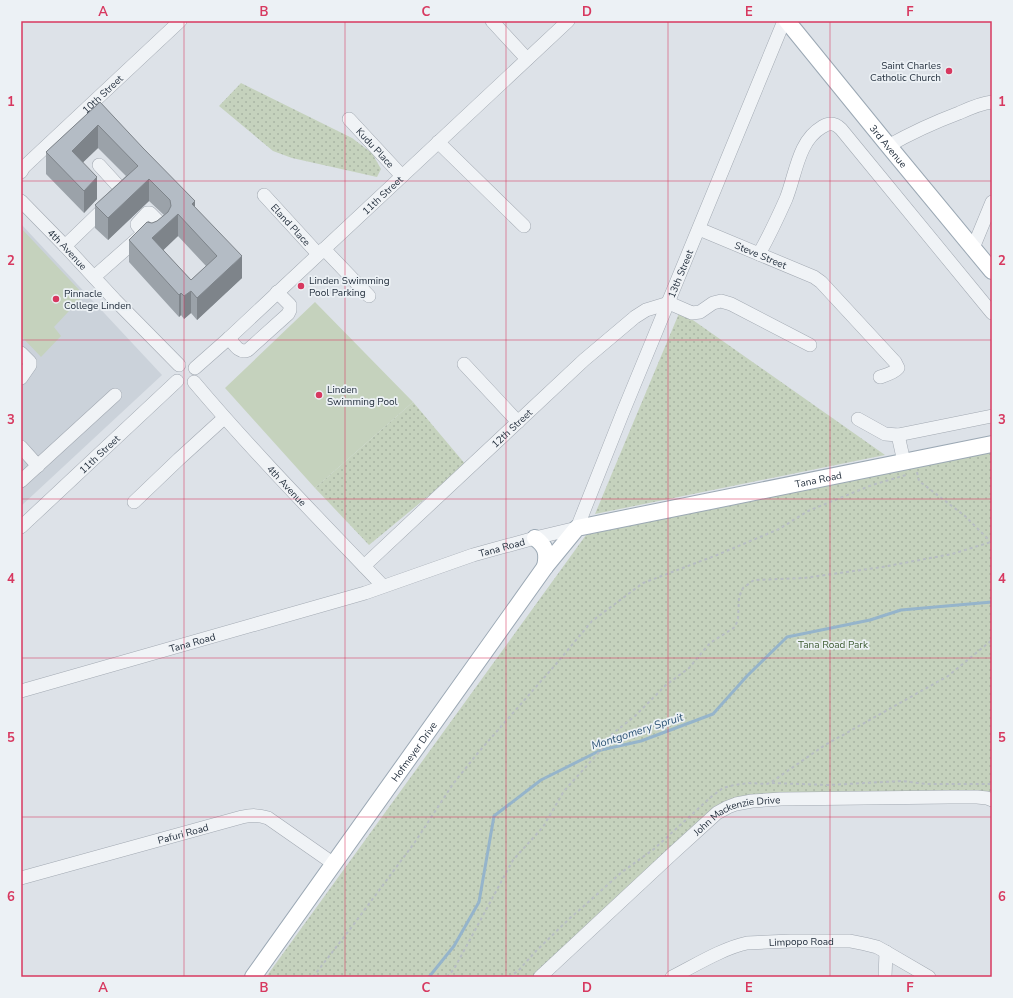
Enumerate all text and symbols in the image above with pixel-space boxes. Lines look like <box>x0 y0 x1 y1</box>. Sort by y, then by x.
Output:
text: A <box>98 3 108 21</box>
text: B <box>260 3 269 21</box>
text: C <box>422 3 431 21</box>
text: D <box>582 3 592 21</box>
text: E <box>745 3 753 21</box>
text: F <box>906 3 914 21</box>
place label: Saint Charles Catholic Church <box>870 59 941 85</box>
marker: Saint Charles Catholic Church <box>944 66 954 76</box>
street label: 10th Street <box>79 72 127 117</box>
text: 1 <box>7 93 15 111</box>
text: 1 <box>998 93 1006 111</box>
street label: 3rd Avenue <box>866 122 910 171</box>
street label: Kudu Place <box>353 125 397 171</box>
street label: 11th Street <box>359 173 407 218</box>
street label: Eland Place <box>267 201 313 249</box>
street label: 4th Avenue <box>44 226 90 273</box>
street label: Steve Street <box>732 239 789 273</box>
street label: 13th Street <box>665 247 697 300</box>
text: 2 <box>7 252 15 270</box>
text: 2 <box>998 252 1006 270</box>
place label: Linden Swimming Pool Parking <box>309 274 390 300</box>
marker: Linden Swimming Pool Parking <box>296 281 306 291</box>
place label: Pinnacle College Linden <box>64 287 131 313</box>
marker: Pinnacle College Linden <box>51 294 61 304</box>
place label: Linden Swimming Pool <box>327 383 398 409</box>
marker: Linden Swimming Pool <box>314 390 324 400</box>
street label: 12th Street <box>489 406 536 451</box>
text: 3 <box>7 411 15 429</box>
text: 3 <box>998 411 1006 429</box>
street label: 11th Street <box>76 432 124 477</box>
street label: 4th Avenue <box>263 462 309 510</box>
street label: Tana Road <box>794 469 843 492</box>
street label: Tana Road <box>477 535 527 561</box>
text: 4 <box>7 570 15 588</box>
text: 4 <box>998 570 1006 588</box>
street label: Tana Road <box>168 630 217 656</box>
park label: Tana Road Park <box>798 638 869 652</box>
water label: Montgomery Spruit <box>589 709 686 753</box>
street label: Hofmeyer Drive <box>388 719 441 785</box>
text: 5 <box>7 729 15 747</box>
text: 5 <box>998 729 1006 747</box>
street label: John Mackenzie Drive <box>690 793 781 840</box>
street label: Pafuri Road <box>156 821 210 848</box>
text: 6 <box>7 888 15 906</box>
text: 6 <box>998 888 1006 906</box>
street label: Limpopo Road <box>769 935 834 950</box>
text: A <box>98 979 108 997</box>
text: B <box>260 979 269 997</box>
text: C <box>422 979 431 997</box>
text: D <box>582 979 592 997</box>
text: E <box>745 979 753 997</box>
text: F <box>906 979 914 997</box>

